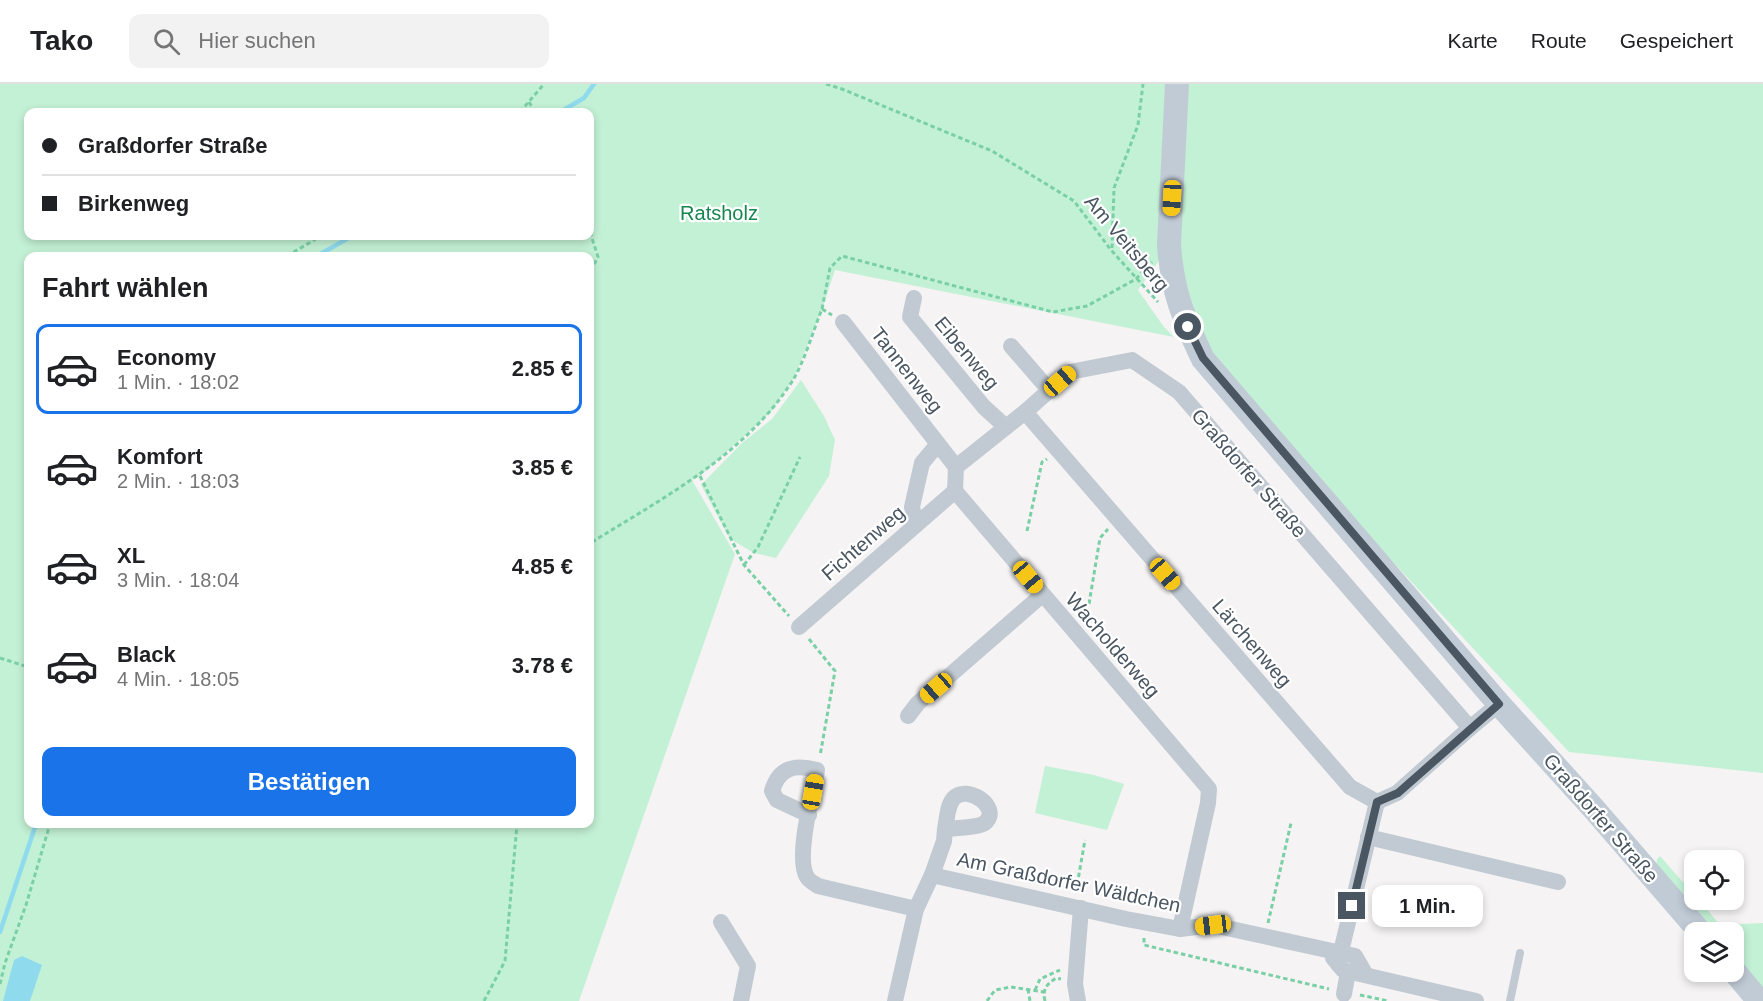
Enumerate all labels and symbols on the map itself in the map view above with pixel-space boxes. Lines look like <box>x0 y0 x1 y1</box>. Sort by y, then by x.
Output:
car <box>1162 180 1182 216</box>
street label: Am Veitsberg <box>1080 190 1174 296</box>
park label: Ratsholz <box>680 202 758 224</box>
street label: Eibenweg <box>930 312 1004 394</box>
route start <box>1174 313 1201 340</box>
street label: Tannenweg <box>867 323 947 417</box>
car <box>1041 362 1079 400</box>
street label: Graßdorfer Straße <box>1187 404 1311 542</box>
street label: Fichtenweg <box>817 501 909 585</box>
car <box>1146 555 1184 593</box>
car <box>1010 557 1046 597</box>
street label: Wacholderweg <box>1062 588 1164 702</box>
street label: Lärchenweg <box>1208 595 1296 691</box>
car <box>917 669 955 707</box>
street label: Graßdorfer Straße <box>1539 749 1663 887</box>
car <box>801 773 825 811</box>
street label: Am Graßdorfer Wäldchen <box>955 848 1183 916</box>
callout: 1 Min. <box>1373 885 1484 927</box>
route end <box>1338 892 1365 919</box>
car <box>1194 914 1232 936</box>

